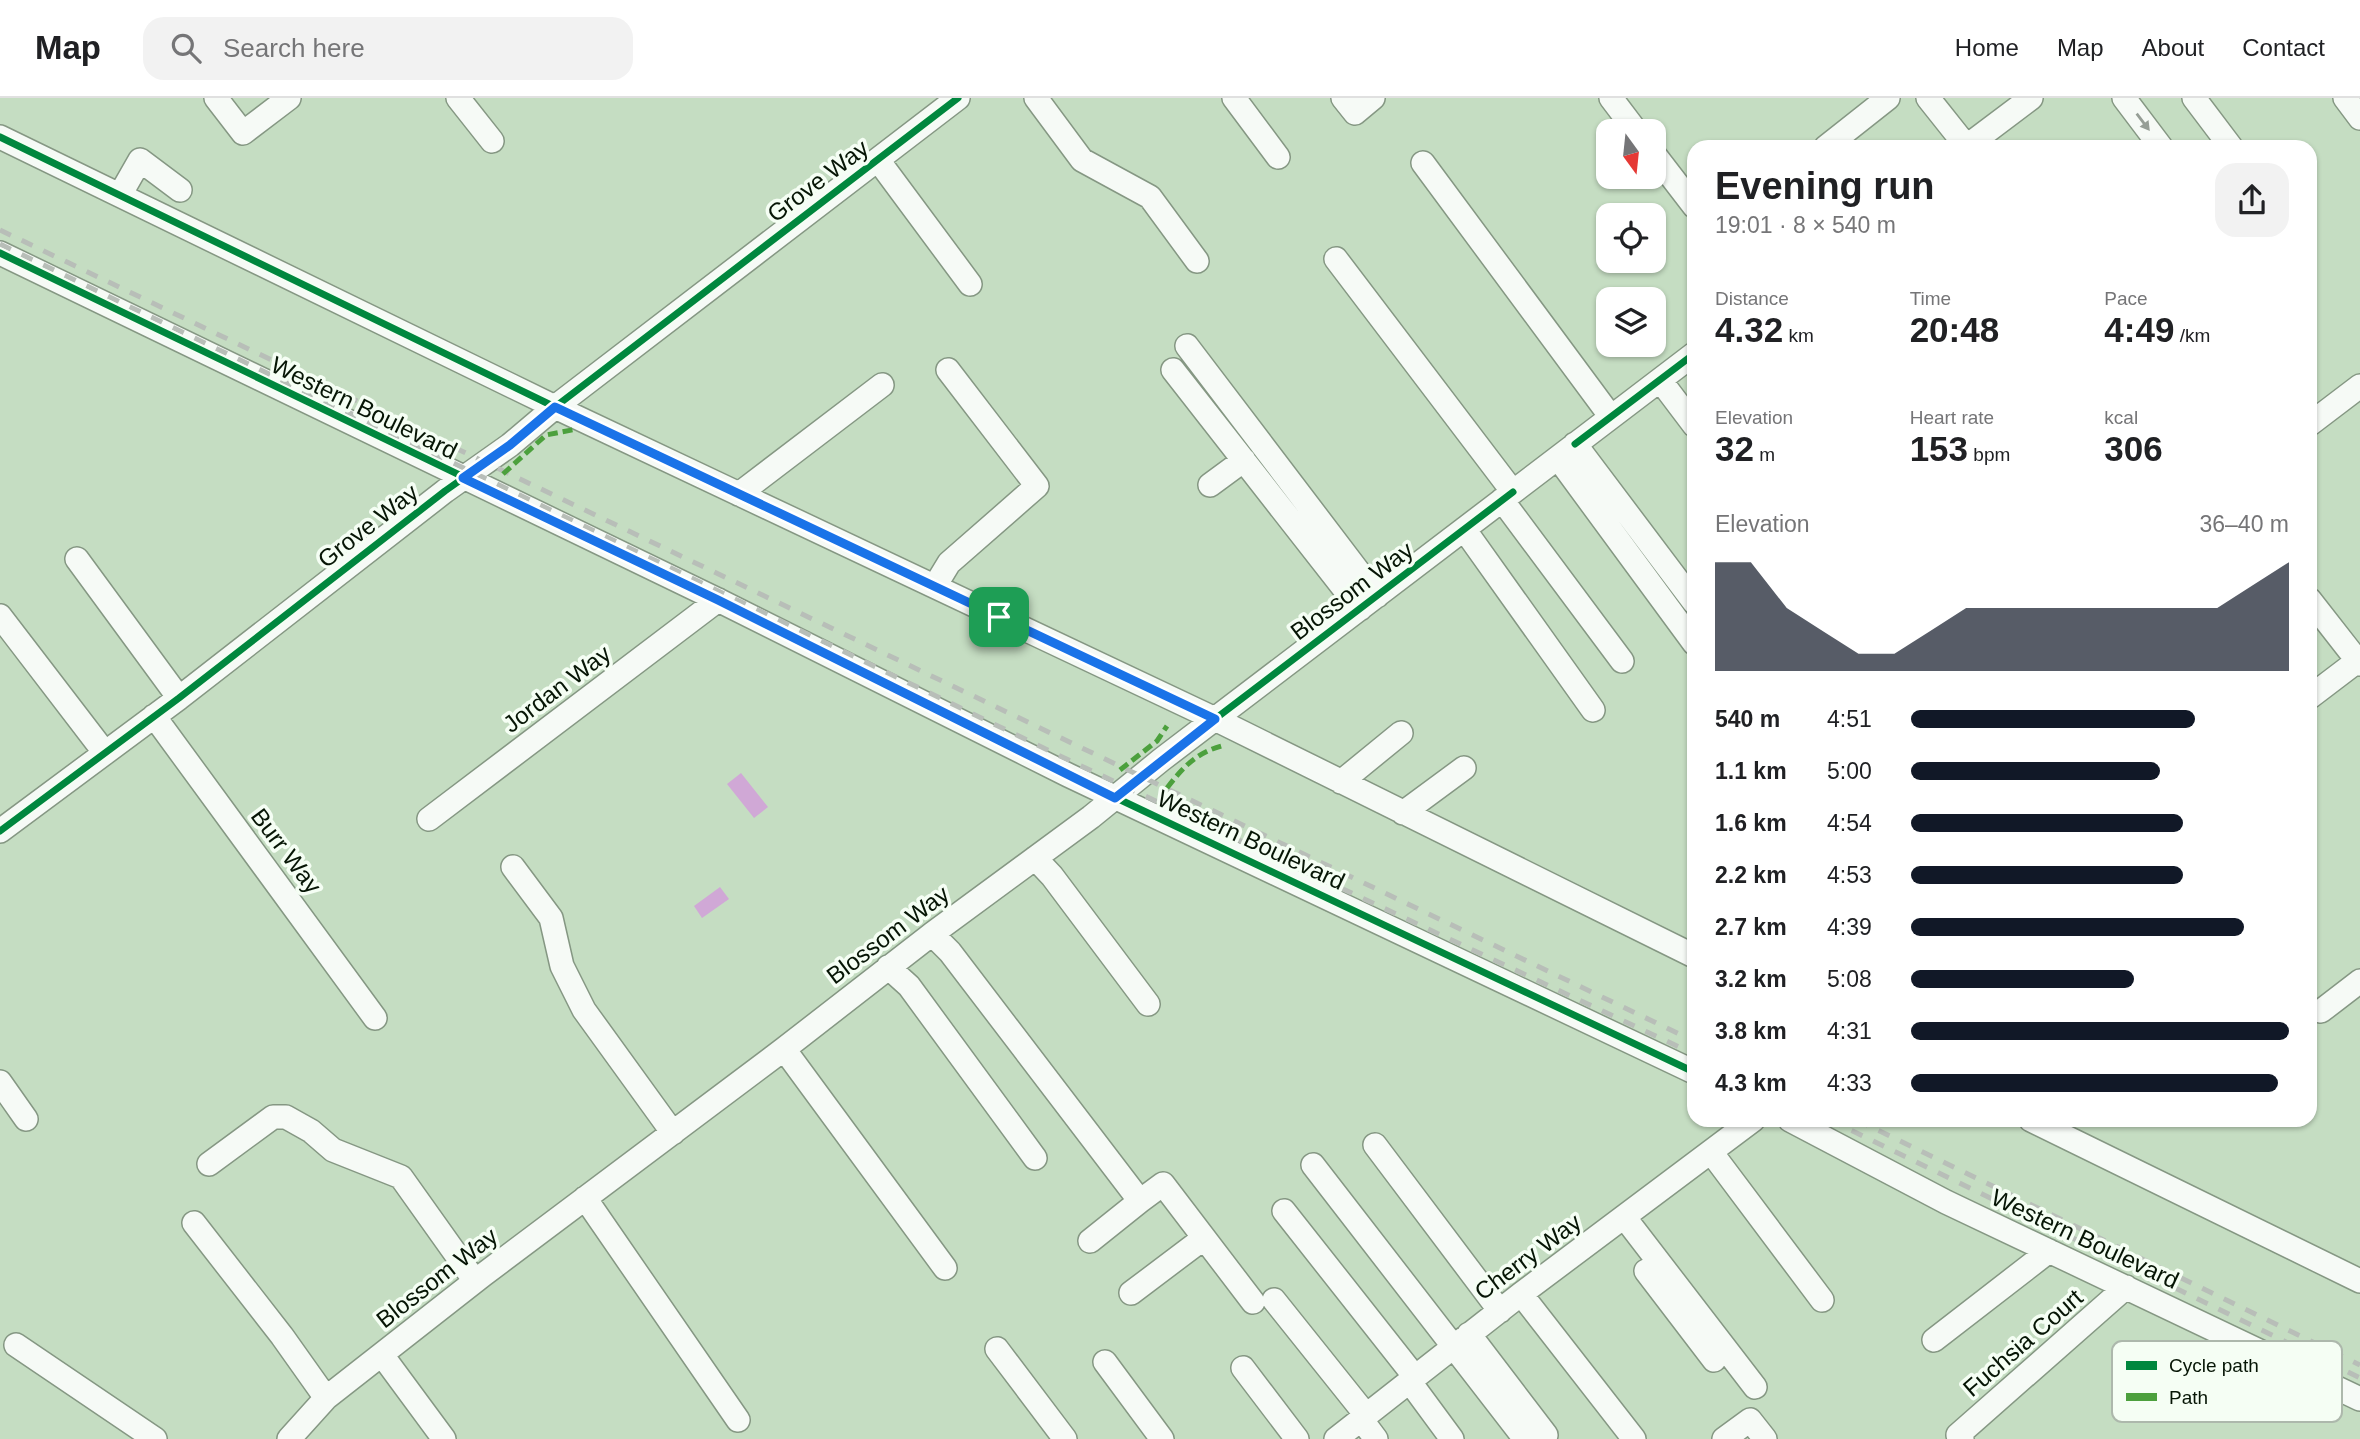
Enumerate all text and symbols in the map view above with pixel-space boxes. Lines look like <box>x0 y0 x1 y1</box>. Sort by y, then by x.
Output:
search box <box>143 17 633 80</box>
text: Map <box>35 29 101 66</box>
icon: search <box>167 29 205 67</box>
text: Search here <box>223 33 365 63</box>
text: Home <box>1955 34 2019 61</box>
text: Map <box>2057 34 2104 61</box>
text: About <box>2142 34 2204 61</box>
text: Contact <box>2242 34 2325 61</box>
one-way arrow <box>2135 113 2150 131</box>
north arrow <box>1596 119 1666 189</box>
map controls <box>1596 119 1666 357</box>
street label: Grove Way <box>762 134 873 227</box>
button: share <box>2215 163 2289 237</box>
text: Evening run <box>1715 165 1935 207</box>
button: locate <box>1596 203 1666 273</box>
text: 19:01 · 8 × 540 m <box>1715 212 1896 238</box>
button: layers <box>1596 287 1666 357</box>
text: Distance <box>1715 288 1789 309</box>
text: Time <box>1910 288 1951 309</box>
text: Pace <box>2104 288 2148 309</box>
text: 4.32 <box>1715 310 1783 349</box>
text: 20:48 <box>1910 310 1999 349</box>
text: 4:49 <box>2104 310 2174 349</box>
text: km <box>1783 325 1814 346</box>
text: /km <box>2174 325 2210 346</box>
street label: Western Boulevard <box>267 351 462 464</box>
text: Elevation <box>1715 407 1793 428</box>
text: Heart rate <box>1910 407 1994 428</box>
text: kcal <box>2104 407 2138 428</box>
text: 32 <box>1715 429 1754 468</box>
text: 153 <box>1910 429 1968 468</box>
text: 306 <box>2104 429 2163 468</box>
text: m <box>1754 444 1775 465</box>
text: bpm <box>1968 444 2010 465</box>
street label: Grove Way <box>312 478 423 573</box>
text: Elevation <box>1715 511 1810 537</box>
text: 36–40 m <box>2199 511 2289 537</box>
street label: Blossom Way <box>1285 536 1418 645</box>
pin <box>969 587 1029 647</box>
icon: arrive <box>980 598 1018 636</box>
street label: Jordan Way <box>498 640 616 738</box>
text: 540 m <box>1715 706 1780 732</box>
text: 4:51 <box>1827 706 1872 732</box>
text: 1.1 km <box>1715 758 1787 784</box>
text: 5:00 <box>1827 758 1872 784</box>
street label: Western Boulevard <box>1153 784 1349 895</box>
street label: Burr Way <box>246 803 327 898</box>
text: 1.6 km <box>1715 810 1787 836</box>
text: 4:54 <box>1827 810 1872 836</box>
text: 2.2 km <box>1715 862 1787 888</box>
text: 4:53 <box>1827 862 1872 888</box>
street label: Blossom Way <box>821 880 954 989</box>
text: 2.7 km <box>1715 914 1787 940</box>
text: 4:39 <box>1827 914 1872 940</box>
text: 3.2 km <box>1715 966 1787 992</box>
text: 5:08 <box>1827 966 1872 992</box>
text: 3.8 km <box>1715 1018 1787 1044</box>
text: 4:31 <box>1827 1018 1872 1044</box>
text: 4.3 km <box>1715 1070 1787 1096</box>
text: 4:33 <box>1827 1070 1872 1096</box>
street label: Western Boulevard <box>1987 1183 2183 1294</box>
street label: Cherry Way <box>1469 1208 1586 1305</box>
street label: Blossom Way <box>371 1222 502 1333</box>
street label: Fuchsia Court <box>1957 1283 2088 1402</box>
legend <box>2112 1341 2342 1422</box>
text: Cycle path <box>2169 1355 2259 1376</box>
text: Path <box>2169 1387 2208 1408</box>

